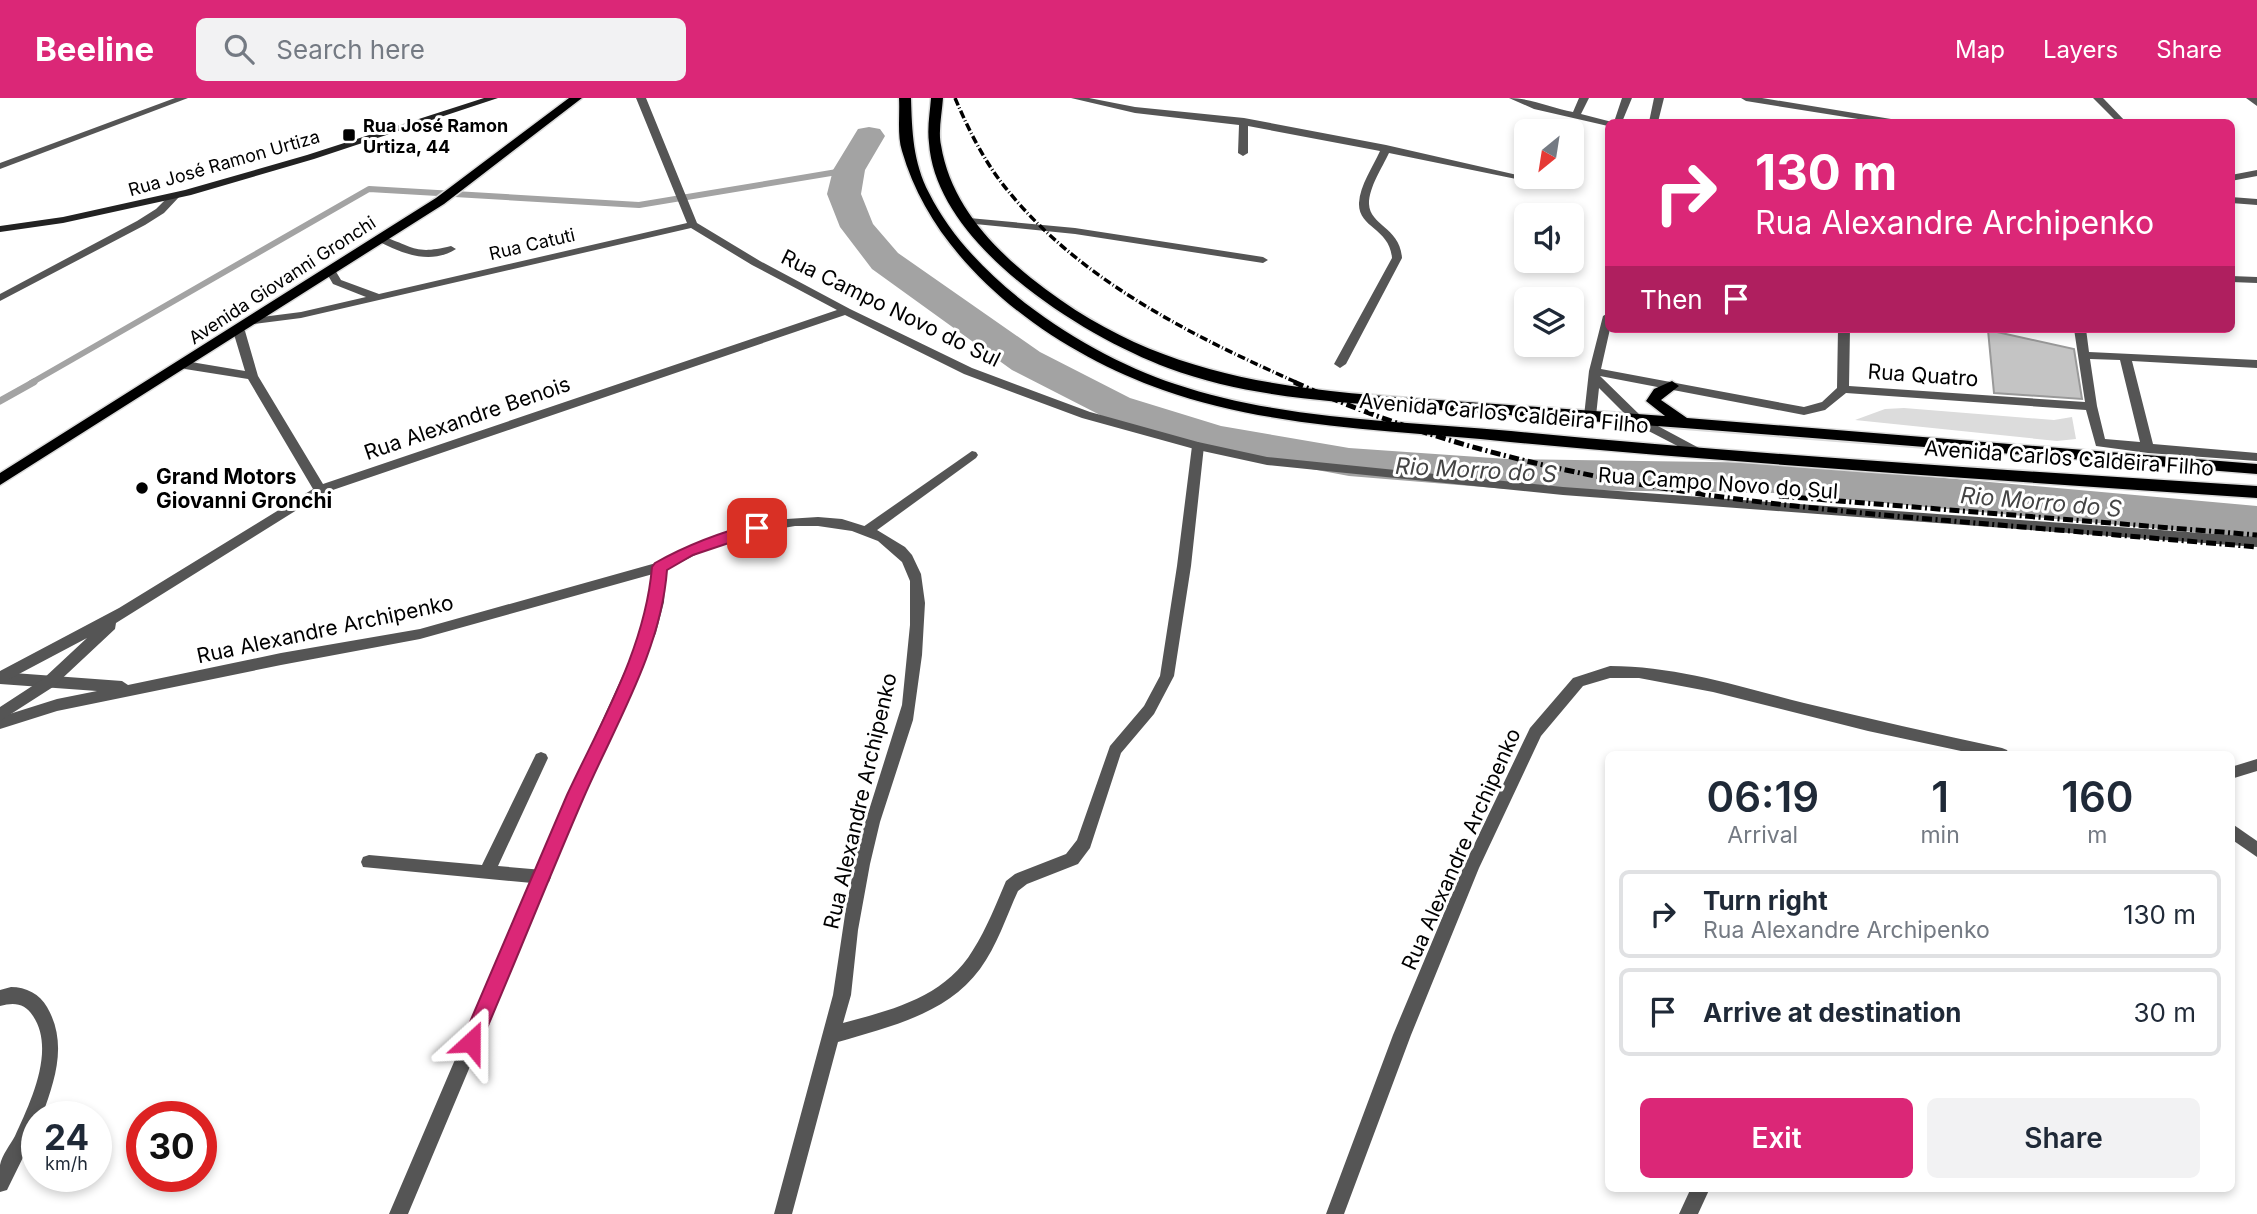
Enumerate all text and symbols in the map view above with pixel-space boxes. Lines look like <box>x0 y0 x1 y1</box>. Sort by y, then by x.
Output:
search box <box>196 18 686 81</box>
text: Beeline <box>35 29 154 69</box>
icon: search <box>220 30 258 68</box>
text: Search here <box>276 34 425 65</box>
text: Map <box>1955 35 2005 64</box>
text: Layers <box>2043 35 2118 64</box>
text: Share <box>2156 35 2222 64</box>
place label: Rua José Ramon Urtiza, 44 <box>363 115 508 157</box>
north arrow <box>1514 119 1584 189</box>
map controls <box>1514 119 1584 357</box>
street label: Rua José Ramon Urtiza <box>126 126 322 200</box>
marker: Rua José Ramon Urtiza, 44 <box>341 127 357 143</box>
text: 130 m <box>1755 143 1897 202</box>
icon: right <box>1640 147 1731 238</box>
button: sound <box>1514 203 1584 273</box>
text: Rua Alexandre Archipenko <box>1755 203 2154 242</box>
street label: Avenida Giovanni Gronchi <box>185 212 379 348</box>
street label: Rua Catuti <box>487 224 577 264</box>
street label: Rua Campo Novo do Sul <box>777 244 1005 372</box>
icon: arrive <box>1717 280 1755 318</box>
text: Then <box>1640 284 1703 315</box>
button: layers <box>1514 287 1584 357</box>
street label: Rua Quatro <box>1867 359 1979 391</box>
street label: Rua Alexandre Benois <box>361 371 573 465</box>
street label: Avenida Carlos Caldeira Filho <box>1358 388 1650 438</box>
street label: Avenida Carlos Caldeira Filho <box>1923 435 2215 481</box>
water label: Rio Morro do S <box>1394 452 1558 488</box>
street label: Rua Campo Novo do Sul <box>1597 462 1839 504</box>
place label: Grand Motors Giovanni Gronchi <box>156 464 332 513</box>
marker: Grand Motors Giovanni Gronchi <box>134 480 150 496</box>
water label: Rio Morro do S <box>1959 481 2123 523</box>
pin <box>727 498 787 558</box>
icon: arrive <box>738 509 776 547</box>
street label: Rua Alexandre Archipenko <box>194 590 456 668</box>
street label: Rua Alexandre Archipenko <box>818 671 902 931</box>
street label: Rua Alexandre Archipenko <box>1396 724 1526 974</box>
text: 06:19 <box>1706 771 1819 822</box>
text: 1 <box>1931 771 1949 822</box>
text: 160 <box>2061 771 2134 822</box>
text: Arrival <box>1727 821 1798 849</box>
text: min <box>1920 821 1960 849</box>
text: m <box>2087 821 2107 849</box>
text: Turn right <box>1703 885 1828 916</box>
icon: right <box>1644 895 1682 933</box>
text: 130 m <box>2123 899 2196 930</box>
text: Rua Alexandre Archipenko <box>1703 916 1990 944</box>
icon: arrive <box>1644 993 1682 1031</box>
text: Arrive at destination <box>1703 997 1962 1028</box>
text: 30 m <box>2133 997 2196 1028</box>
position arrow <box>434 1005 508 1079</box>
button: Exit <box>1640 1098 1913 1178</box>
button: Share <box>1927 1098 2200 1178</box>
speed limit sign: 30 <box>126 1101 217 1192</box>
text: 24 <box>44 1116 89 1158</box>
text: km/h <box>45 1153 88 1174</box>

